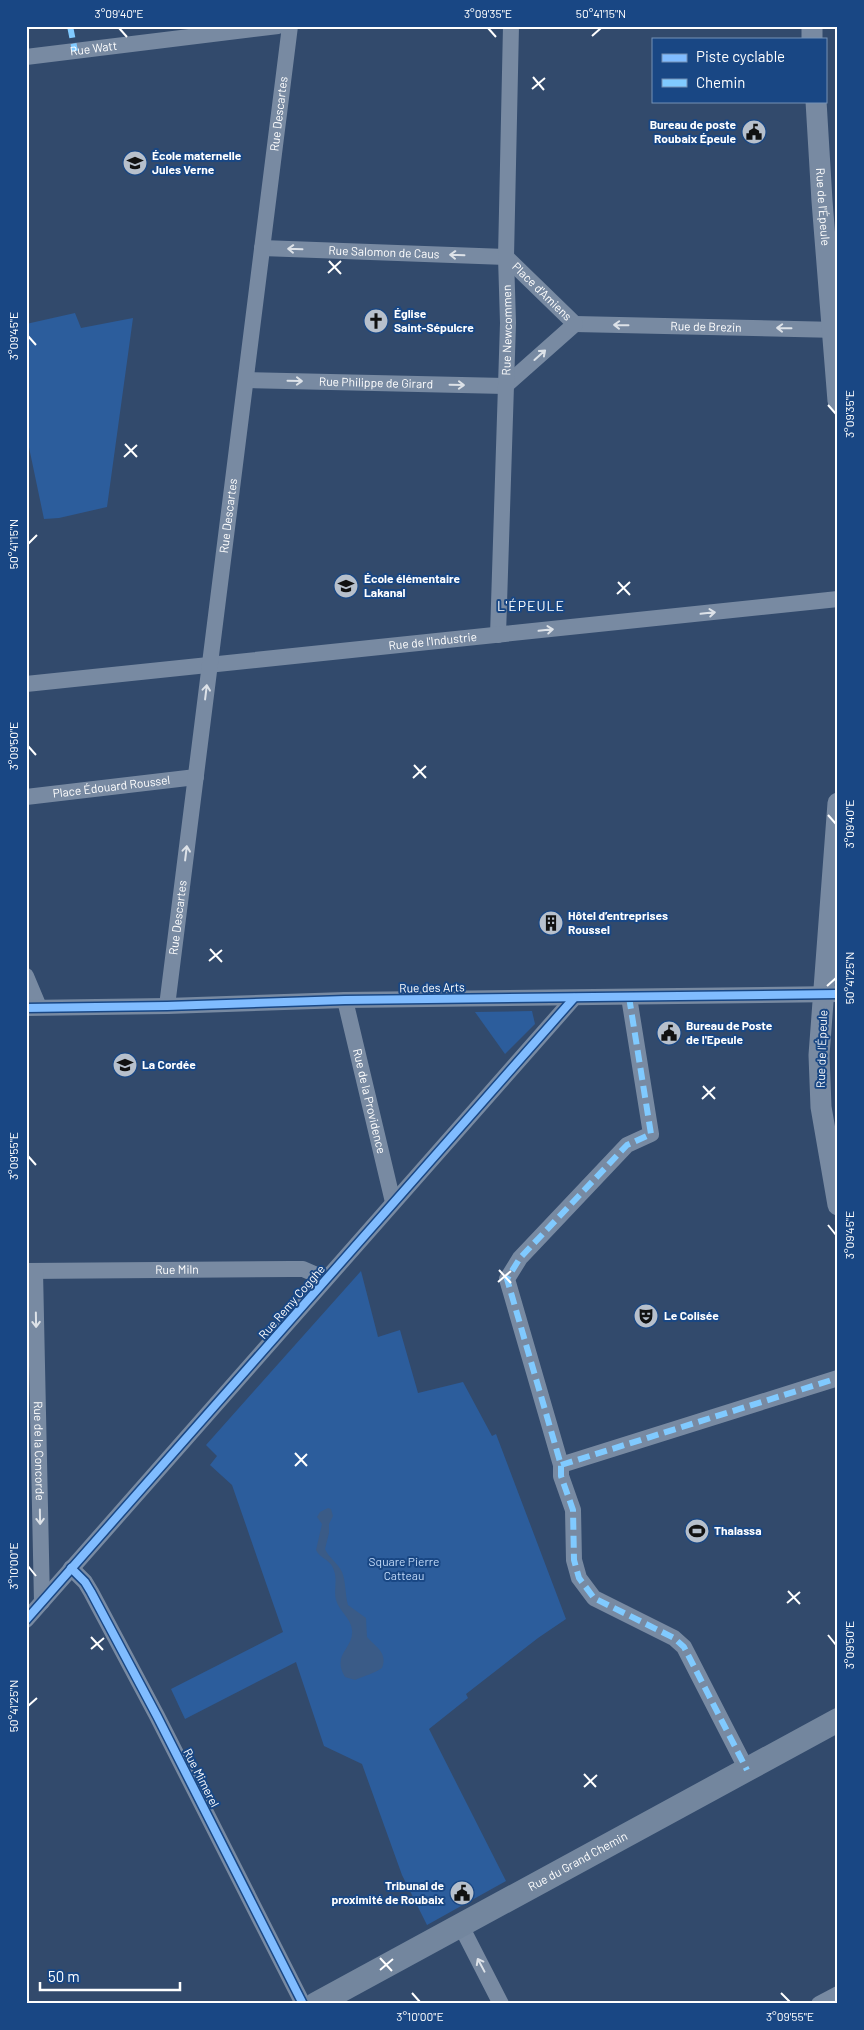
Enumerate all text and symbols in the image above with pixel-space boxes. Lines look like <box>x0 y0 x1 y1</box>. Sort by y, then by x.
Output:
text: 3°09'40"E <box>94 6 144 20</box>
text: 3°09'35"E <box>464 6 512 20</box>
text: 50°41'15"N <box>576 6 626 20</box>
street label: Rue Watt <box>69 38 118 58</box>
legend <box>652 38 826 102</box>
text: Piste cyclable <box>696 47 785 65</box>
text: Chemin <box>696 73 745 91</box>
street label: Rue Descartes <box>266 75 290 152</box>
place label: Bureau de poste Roubaix Épeule <box>650 117 736 145</box>
public building icon: Bureau de poste Roubaix Épeule <box>741 119 767 145</box>
place label: École maternelle Jules Verne <box>152 148 242 176</box>
school or university icon: École maternelle Jules Verne <box>122 150 148 176</box>
street label: Rue de l'Épeule <box>814 167 834 246</box>
street label: Rue Salomon de Caus <box>328 242 440 261</box>
one-way arrow <box>287 245 303 254</box>
one-way arrow <box>449 250 465 259</box>
street label: Place d'Amiens <box>510 259 575 323</box>
street label: Rue Newcommen <box>498 285 514 376</box>
place label: Église Saint-Sépulcre <box>394 306 474 334</box>
church icon: Église Saint-Sépulcre <box>363 308 389 334</box>
text: 3°09'45"E <box>6 312 20 360</box>
street label: Rue de Brezin <box>670 318 742 334</box>
one-way arrow <box>613 320 630 330</box>
one-way arrow <box>776 324 792 333</box>
one-way arrow <box>533 350 546 361</box>
street label: Rue Philippe de Girard <box>319 374 433 390</box>
one-way arrow <box>287 377 303 386</box>
one-way arrow <box>449 380 465 390</box>
text: 3°09'35"E <box>842 390 856 438</box>
street label: Rue Descartes <box>216 477 239 554</box>
text: 50°41'15"N <box>6 519 20 569</box>
place label: École élémentaire Lakanal <box>364 571 460 599</box>
school or university icon: École élémentaire Lakanal <box>333 573 359 599</box>
district label: L'ÉPEULE <box>497 597 565 614</box>
one-way arrow <box>699 608 715 618</box>
one-way arrow <box>538 625 554 635</box>
street label: Rue de l'Industrie <box>388 629 478 652</box>
one-way arrow <box>202 685 212 701</box>
text: 3°09'50"E <box>6 722 20 770</box>
street label: Place Édouard Roussel <box>52 772 171 800</box>
text: 3°09'40"E <box>842 799 856 849</box>
one-way arrow <box>181 846 191 862</box>
street label: Rue Descartes <box>165 879 189 956</box>
place label: Hôtel d’entreprises Roussel <box>568 908 668 936</box>
building icon: Hôtel d’entreprises Roussel <box>538 910 564 936</box>
text: 50°41'25"N <box>842 952 856 1004</box>
street label: Rue des Arts <box>399 979 465 995</box>
street label: Rue de l'Épeule <box>813 1010 829 1088</box>
place label: Bureau de Poste de l'Epeule <box>686 1018 773 1046</box>
public building icon: Bureau de Poste de l'Epeule <box>656 1020 682 1046</box>
street label: Rue de la Providence <box>351 1047 389 1155</box>
school or university icon: La Cordée <box>112 1052 138 1078</box>
place label: La Cordée <box>142 1057 196 1071</box>
text: 3°09'55"E <box>6 1132 20 1180</box>
text: 3°09'45"E <box>842 1211 856 1259</box>
street label: Rue Remy Cogghe <box>255 1261 327 1341</box>
street label: Rue Miln <box>155 1262 199 1276</box>
theatre icon: Le Colisée <box>633 1303 659 1329</box>
place label: Le Colisée <box>664 1308 719 1322</box>
one-way arrow <box>31 1311 41 1327</box>
street label: Rue de la Concorde <box>32 1401 48 1501</box>
one-way arrow <box>35 1508 45 1525</box>
sports icon: Thalassa <box>684 1518 710 1544</box>
place label: Thalassa <box>714 1523 761 1537</box>
text: 3°10'00"E <box>6 1542 20 1590</box>
park label: Square Pierre Catteau <box>369 1554 439 1582</box>
text: 3°09'50"E <box>842 1621 856 1669</box>
text: 50°41'25"N <box>6 1680 20 1732</box>
street label: Rue Mimerel <box>181 1746 223 1809</box>
street label: Rue du Grand Chemin <box>525 1828 629 1893</box>
place label: Tribunal de proximité de Roubaix <box>331 1878 445 1906</box>
public building icon: Tribunal de proximité de Roubaix <box>449 1880 475 1906</box>
one-way arrow <box>476 1958 485 1973</box>
scale bar <box>40 1960 180 1992</box>
text: 50 m <box>48 1967 80 1985</box>
text: 3°10'00"E <box>396 2009 444 2023</box>
text: 3°09'55"E <box>766 2009 814 2023</box>

